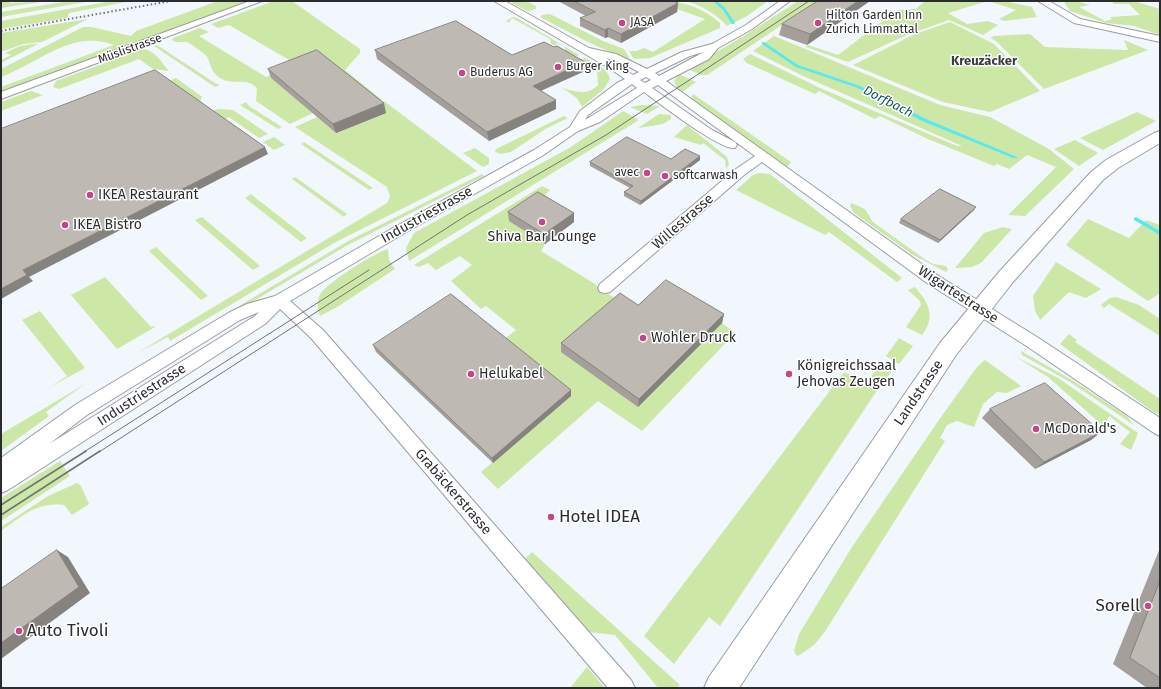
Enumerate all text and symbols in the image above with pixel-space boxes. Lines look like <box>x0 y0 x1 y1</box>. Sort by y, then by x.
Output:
place label: Hilton Garden Inn Zurich Limmattal <box>826 9 922 37</box>
place label: JASA <box>630 16 654 30</box>
marker: JASA <box>617 18 627 28</box>
marker: Hilton Garden Inn Zurich Limmattal <box>813 18 823 28</box>
street label: Müslistrasse <box>96 31 164 67</box>
district label: Kreuzäcker <box>951 53 1017 69</box>
place label: Burger King <box>566 60 629 74</box>
marker: Burger King <box>553 62 563 72</box>
place label: Buderus AG <box>470 66 533 80</box>
marker: Buderus AG <box>457 68 467 78</box>
water label: Dorfbach <box>861 83 915 121</box>
place label: avec <box>615 166 639 180</box>
marker: avec <box>642 168 652 178</box>
place label: softcarwash <box>673 169 738 183</box>
marker: softcarwash <box>660 171 670 181</box>
street label: Industriestrasse <box>378 183 476 247</box>
place label: IKEA Restaurant <box>98 187 199 203</box>
marker: IKEA Restaurant <box>85 190 95 200</box>
street label: Willestrasse <box>649 191 717 253</box>
place label: IKEA Bistro <box>73 217 142 233</box>
marker: Shiva Bar Lounge <box>537 217 547 227</box>
marker: IKEA Bistro <box>60 220 70 230</box>
place label: Shiva Bar Lounge <box>488 229 596 245</box>
street label: Wigartestrasse <box>915 263 1001 327</box>
place label: Wohler Druck <box>651 330 736 346</box>
marker: Wohler Druck <box>638 333 648 343</box>
street label: Landstrasse <box>891 357 947 429</box>
place label: Königreichssaal Jehovas Zeugen <box>797 358 896 390</box>
street label: Industriestrasse <box>95 360 189 430</box>
place label: Helukabel <box>479 366 543 382</box>
marker: Helukabel <box>466 369 476 379</box>
marker: Königreichssaal Jehovas Zeugen <box>784 369 794 379</box>
place label: McDonald's <box>1044 421 1116 437</box>
marker: McDonald's <box>1031 424 1041 434</box>
street label: Grabäckerstrasse <box>411 446 495 538</box>
place label: Hotel IDEA <box>559 507 640 527</box>
marker: Hotel IDEA <box>546 512 556 522</box>
place label: Sorell <box>1096 596 1140 616</box>
marker: Sorell <box>1143 601 1153 611</box>
place label: Auto Tivoli <box>27 621 109 641</box>
marker: Auto Tivoli <box>14 626 24 636</box>

